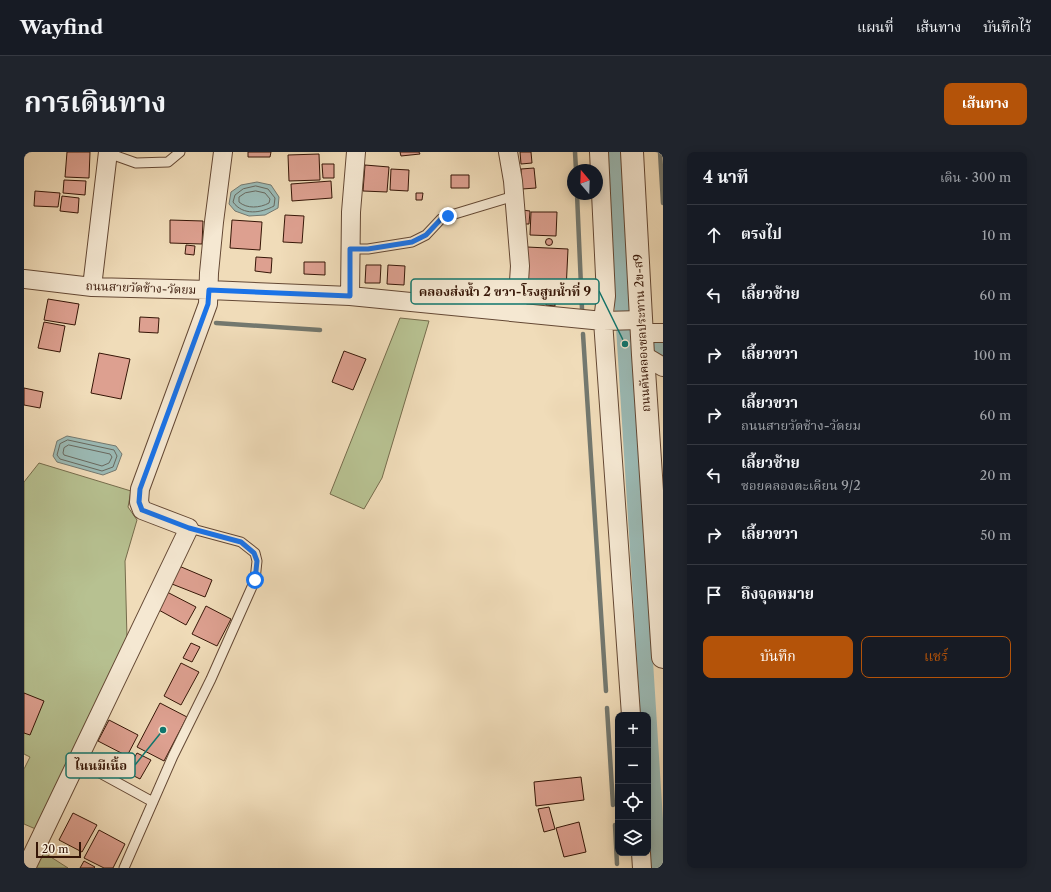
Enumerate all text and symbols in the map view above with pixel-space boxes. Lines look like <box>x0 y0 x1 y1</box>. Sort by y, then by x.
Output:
text: Wayfind <box>20 16 103 39</box>
text: แผนที่ <box>857 18 894 36</box>
text: เส้นทาง <box>916 18 961 36</box>
text: บันทึกไว้ <box>983 18 1031 36</box>
button: เส้นทาง <box>944 83 1027 125</box>
text: การเดินทาง <box>24 85 166 119</box>
north arrow <box>567 164 603 200</box>
text: 4 นาที <box>703 167 748 187</box>
text: เดิน · 300 m <box>940 169 1011 185</box>
route end <box>439 207 457 225</box>
icon: ahead <box>703 224 725 246</box>
text: ตรงไป <box>741 224 782 243</box>
text: 10 m <box>982 227 1011 243</box>
street label: ถนนคันคลองชลประทาน 2ข-ส9 <box>630 254 653 412</box>
street label: ถนนสายวัดช้าง-วัดยม <box>85 278 197 297</box>
callout: คลองส่งน้ำ 2 ขวา-โรงสูบน้ำที่ 9 <box>411 279 599 304</box>
text: คลองส่งน้ำ 2 ขวา-โรงสูบน้ำที่ 9 <box>419 282 592 300</box>
icon: left <box>703 284 725 306</box>
text: เลี้ยวซ้าย <box>741 284 800 303</box>
text: 60 m <box>980 287 1011 303</box>
icon: right <box>703 344 725 366</box>
text: เลี้ยวขวา <box>741 344 798 363</box>
text: 100 m <box>973 347 1011 363</box>
text: เลี้ยวขวา <box>741 393 798 412</box>
icon: right <box>703 404 725 426</box>
text: 60 m <box>980 407 1011 423</box>
text: ถนนสายวัดช้าง-วัดยม <box>741 417 861 433</box>
text: เลี้ยวซ้าย <box>741 453 800 472</box>
icon: left <box>703 464 725 486</box>
text: 20 m <box>980 467 1011 483</box>
text: ซอยคลองตะเคียน 9/2 <box>741 477 861 493</box>
icon: right <box>703 524 725 546</box>
text: เลี้ยวขวา <box>741 524 798 543</box>
text: 50 m <box>980 527 1011 543</box>
route start <box>246 571 264 589</box>
icon: arrive <box>703 584 725 606</box>
text: ถึงจุดหมาย <box>741 584 814 603</box>
button: บันทึก <box>703 636 853 678</box>
button: แชร์ <box>861 636 1011 678</box>
map controls <box>615 712 651 856</box>
button: + <box>615 712 651 748</box>
button: − <box>615 748 651 784</box>
callout: ไนนมีเนื้อ <box>66 753 135 778</box>
text: ไนนมีเนื้อ <box>74 756 127 773</box>
button: locate <box>615 784 651 820</box>
button: layers <box>615 820 651 856</box>
scale bar <box>36 840 81 859</box>
text: 20 m <box>42 842 68 856</box>

